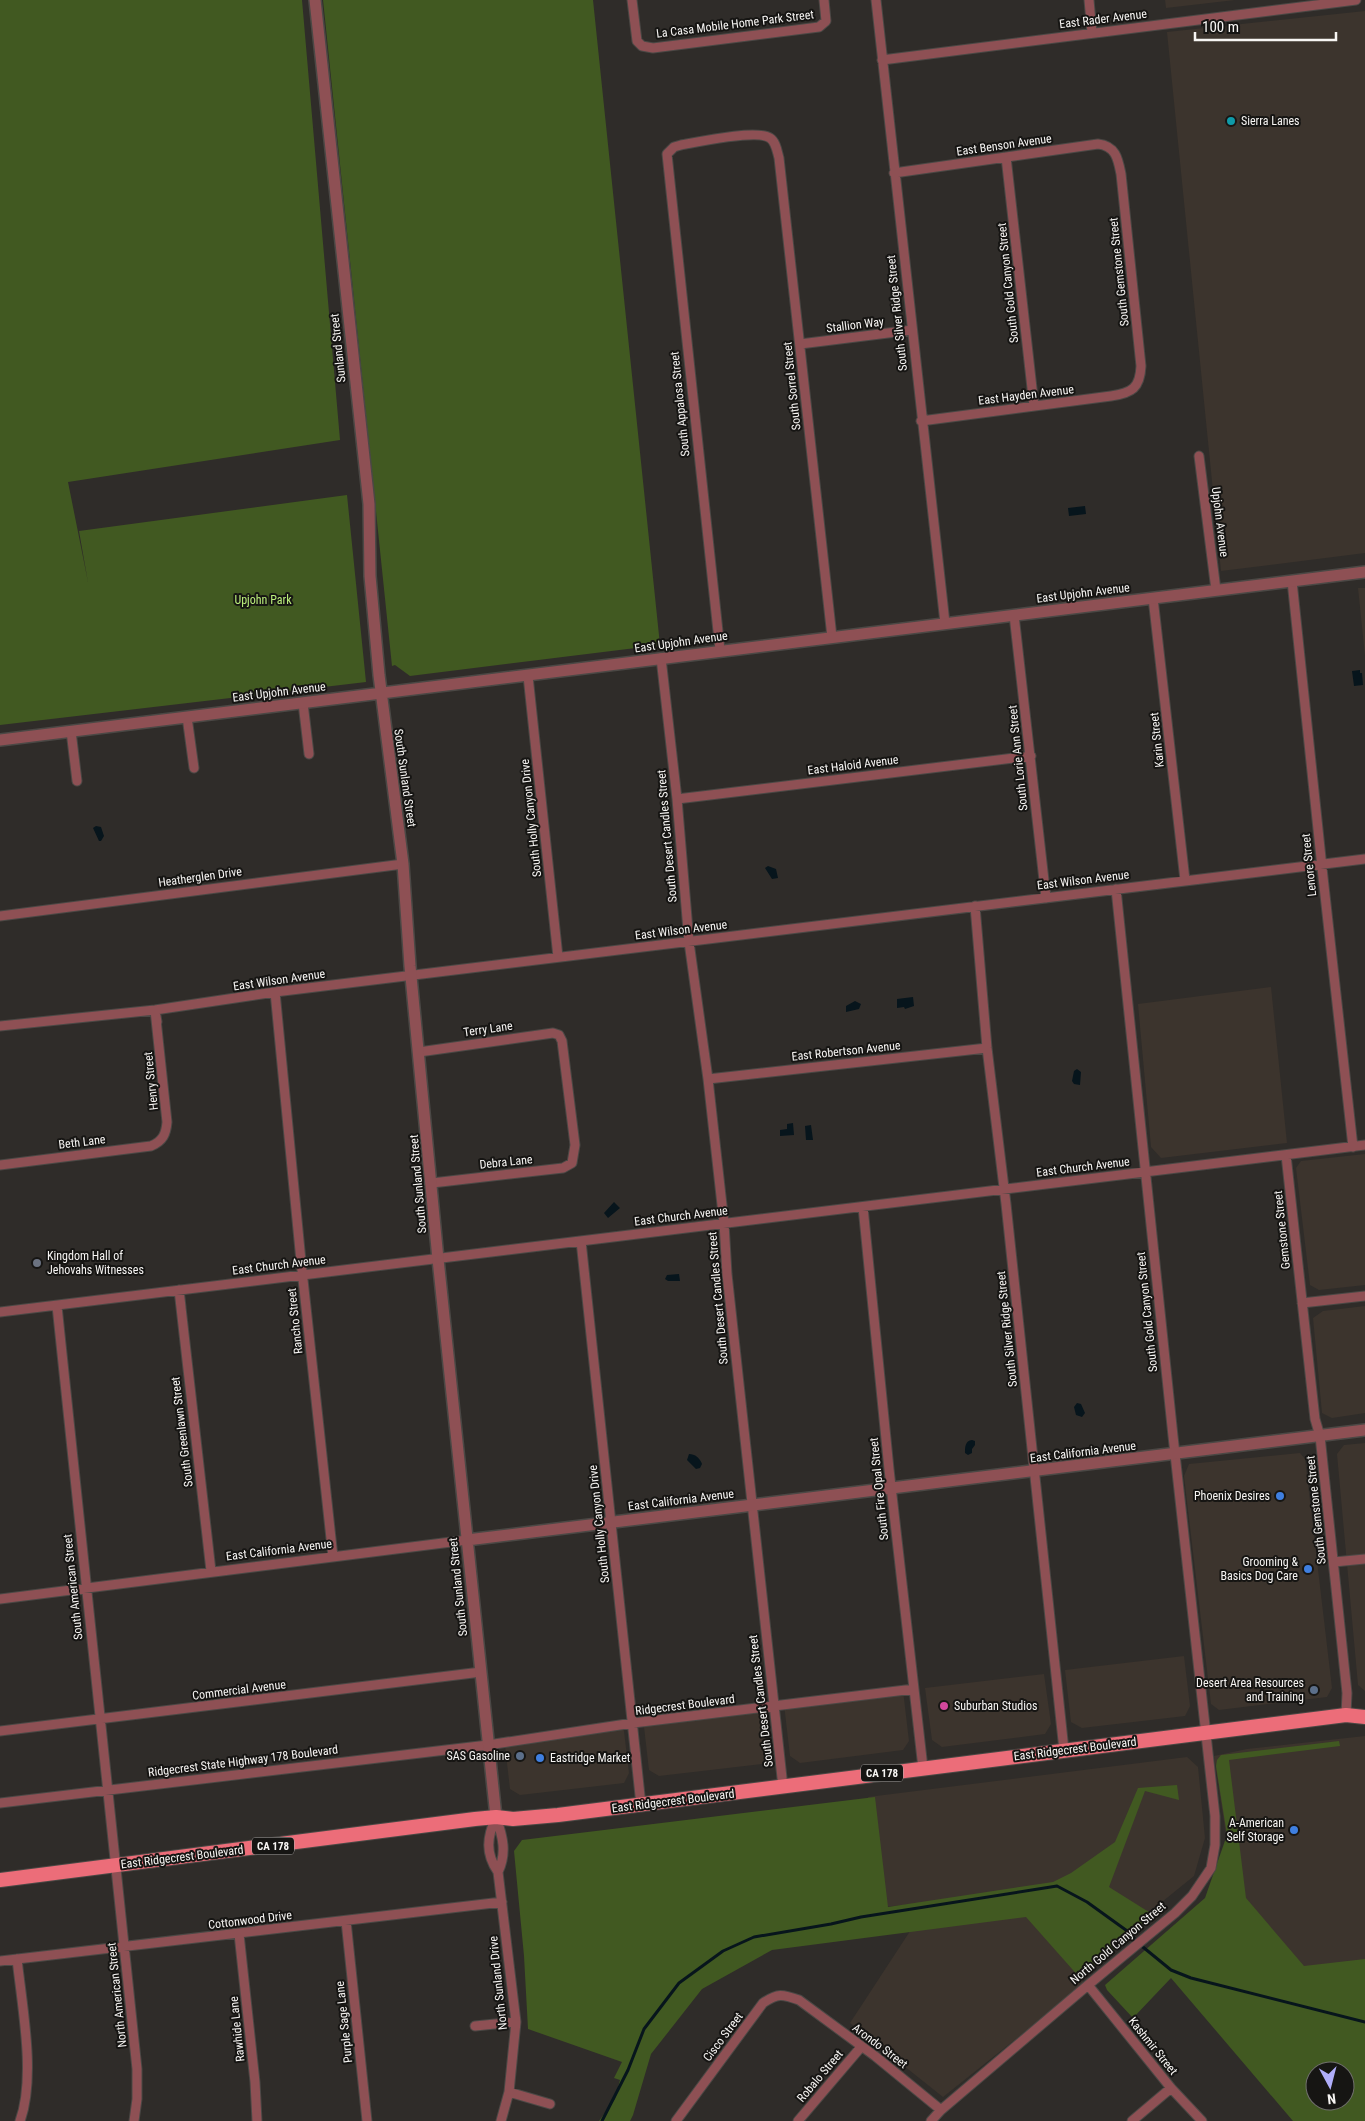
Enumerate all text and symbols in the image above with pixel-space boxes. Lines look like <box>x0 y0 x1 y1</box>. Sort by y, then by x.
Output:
street label: La Casa Mobile Home Park Street <box>655 7 815 41</box>
street label: East Rader Avenue <box>1058 7 1148 31</box>
scale bar <box>1195 10 1336 42</box>
text: 100 m <box>1202 18 1239 36</box>
place label: Sierra Lanes <box>1241 114 1300 128</box>
marker: Sierra Lanes <box>1225 115 1237 127</box>
street label: East Benson Avenue <box>955 131 1053 159</box>
street label: South Gemstone Street <box>1106 217 1132 327</box>
street label: South Gold Canyon Street <box>995 222 1021 344</box>
street label: South Silver Ridge Street <box>884 254 910 372</box>
street label: Sunland Street <box>327 313 349 383</box>
street label: Stallion Way <box>825 315 885 335</box>
street label: South Sorrel Street <box>780 341 804 431</box>
street label: South Appalosa Street <box>667 350 692 457</box>
street label: East Hayden Avenue <box>977 382 1075 408</box>
street label: Upjohn Avenue <box>1209 486 1231 558</box>
street label: East Upjohn Avenue <box>1036 580 1131 606</box>
park label: Upjohn Park <box>234 593 292 607</box>
street label: East Upjohn Avenue <box>634 628 729 655</box>
street label: East Upjohn Avenue <box>232 679 327 705</box>
street label: South Lorie Ann Street <box>1005 704 1031 811</box>
street label: Karin Street <box>1147 711 1167 768</box>
street label: South Sunland Street <box>391 728 419 828</box>
street label: East Haloid Avenue <box>807 752 900 778</box>
street label: South Holly Canyon Drive <box>518 758 544 878</box>
street label: South Desert Candles Street <box>654 769 680 903</box>
street label: Lenore Street <box>1299 832 1319 897</box>
street label: Heatherglen Drive <box>157 864 243 890</box>
street label: East Wilson Avenue <box>1036 867 1130 893</box>
street label: East Wilson Avenue <box>634 917 728 943</box>
street label: East Wilson Avenue <box>232 967 326 993</box>
street label: Terry Lane <box>463 1019 514 1039</box>
street label: East Robertson Avenue <box>791 1038 902 1064</box>
street label: Henry Street <box>141 1051 161 1111</box>
street label: Beth Lane <box>58 1132 107 1152</box>
street label: South Sunland Street <box>407 1134 429 1234</box>
street label: Debra Lane <box>479 1152 534 1172</box>
street label: East Church Avenue <box>1035 1154 1131 1180</box>
street label: Gemstone Street <box>1271 1190 1293 1270</box>
street label: East Church Avenue <box>633 1203 729 1229</box>
street label: South Desert Candles Street <box>705 1231 731 1365</box>
place label: Kingdom Hall of Jehovahs Witnesses <box>47 1249 144 1277</box>
street label: South Gold Canyon Street <box>1134 1251 1160 1373</box>
street label: East Church Avenue <box>231 1252 327 1278</box>
marker: Kingdom Hall of Jehovahs Witnesses <box>31 1257 43 1269</box>
street label: South Silver Ridge Street <box>994 1270 1020 1388</box>
street label: Rancho Street <box>285 1287 305 1355</box>
street label: South Greenlawn Street <box>168 1376 196 1488</box>
street label: South Fire Opal Street <box>867 1437 891 1541</box>
street label: East California Avenue <box>1029 1439 1137 1465</box>
street label: South Gemstone Street <box>1303 1455 1329 1565</box>
street label: South Holly Canyon Drive <box>586 1464 612 1584</box>
street label: East California Avenue <box>627 1487 735 1513</box>
place label: Phoenix Desires <box>1194 1489 1270 1503</box>
marker: Phoenix Desires <box>1274 1490 1286 1502</box>
street label: South American Street <box>60 1533 86 1641</box>
street label: East California Avenue <box>225 1537 333 1563</box>
street label: South Sunland Street <box>446 1537 470 1637</box>
place label: Grooming & Basics Dog Care <box>1220 1555 1298 1583</box>
marker: Grooming & Basics Dog Care <box>1302 1563 1314 1575</box>
street label: South Desert Candles Street <box>746 1634 776 1768</box>
place label: Desert Area Resources and Training <box>1196 1676 1304 1704</box>
street label: Commercial Avenue <box>191 1677 287 1703</box>
marker: Desert Area Resources and Training <box>1308 1684 1320 1696</box>
street label: Ridgecrest Boulevard <box>634 1692 736 1718</box>
place label: Suburban Studios <box>954 1699 1037 1713</box>
marker: Suburban Studios <box>938 1700 950 1712</box>
street label: East Ridgecrest Boulevard <box>1013 1735 1137 1763</box>
street label: Ridgecrest State Highway 178 Boulevard <box>147 1742 339 1780</box>
place label: SAS Gasoline <box>447 1749 510 1763</box>
marker: SAS Gasoline <box>514 1750 526 1762</box>
place label: Eastridge Market <box>550 1751 631 1765</box>
marker: Eastridge Market <box>534 1752 546 1764</box>
road number: CA 178 <box>861 1765 903 1782</box>
street label: East Ridgecrest Boulevard <box>611 1787 735 1815</box>
place label: A-American Self Storage <box>1226 1816 1284 1844</box>
marker: A-American Self Storage <box>1288 1824 1300 1836</box>
road number: CA 178 <box>252 1838 294 1854</box>
street label: East Ridgecrest Boulevard <box>120 1843 244 1871</box>
street label: North Gold Canyon Street <box>1068 1899 1169 1987</box>
street label: Cottonwood Drive <box>207 1908 293 1932</box>
street label: North Sunland Drive <box>486 1935 510 2031</box>
street label: North American Street <box>104 1941 129 2048</box>
street label: Purple Sage Lane <box>333 1980 355 2064</box>
street label: Rawhide Lane <box>227 1995 247 2062</box>
street label: Cisco Street <box>700 2009 746 2064</box>
street label: Kashmir Street <box>1126 2014 1181 2078</box>
street label: Arondo Street <box>850 2021 911 2071</box>
street label: Robalo Street <box>794 2047 846 2105</box>
north arrow <box>1305 2061 1355 2111</box>
text: N <box>1326 2090 1337 2107</box>

